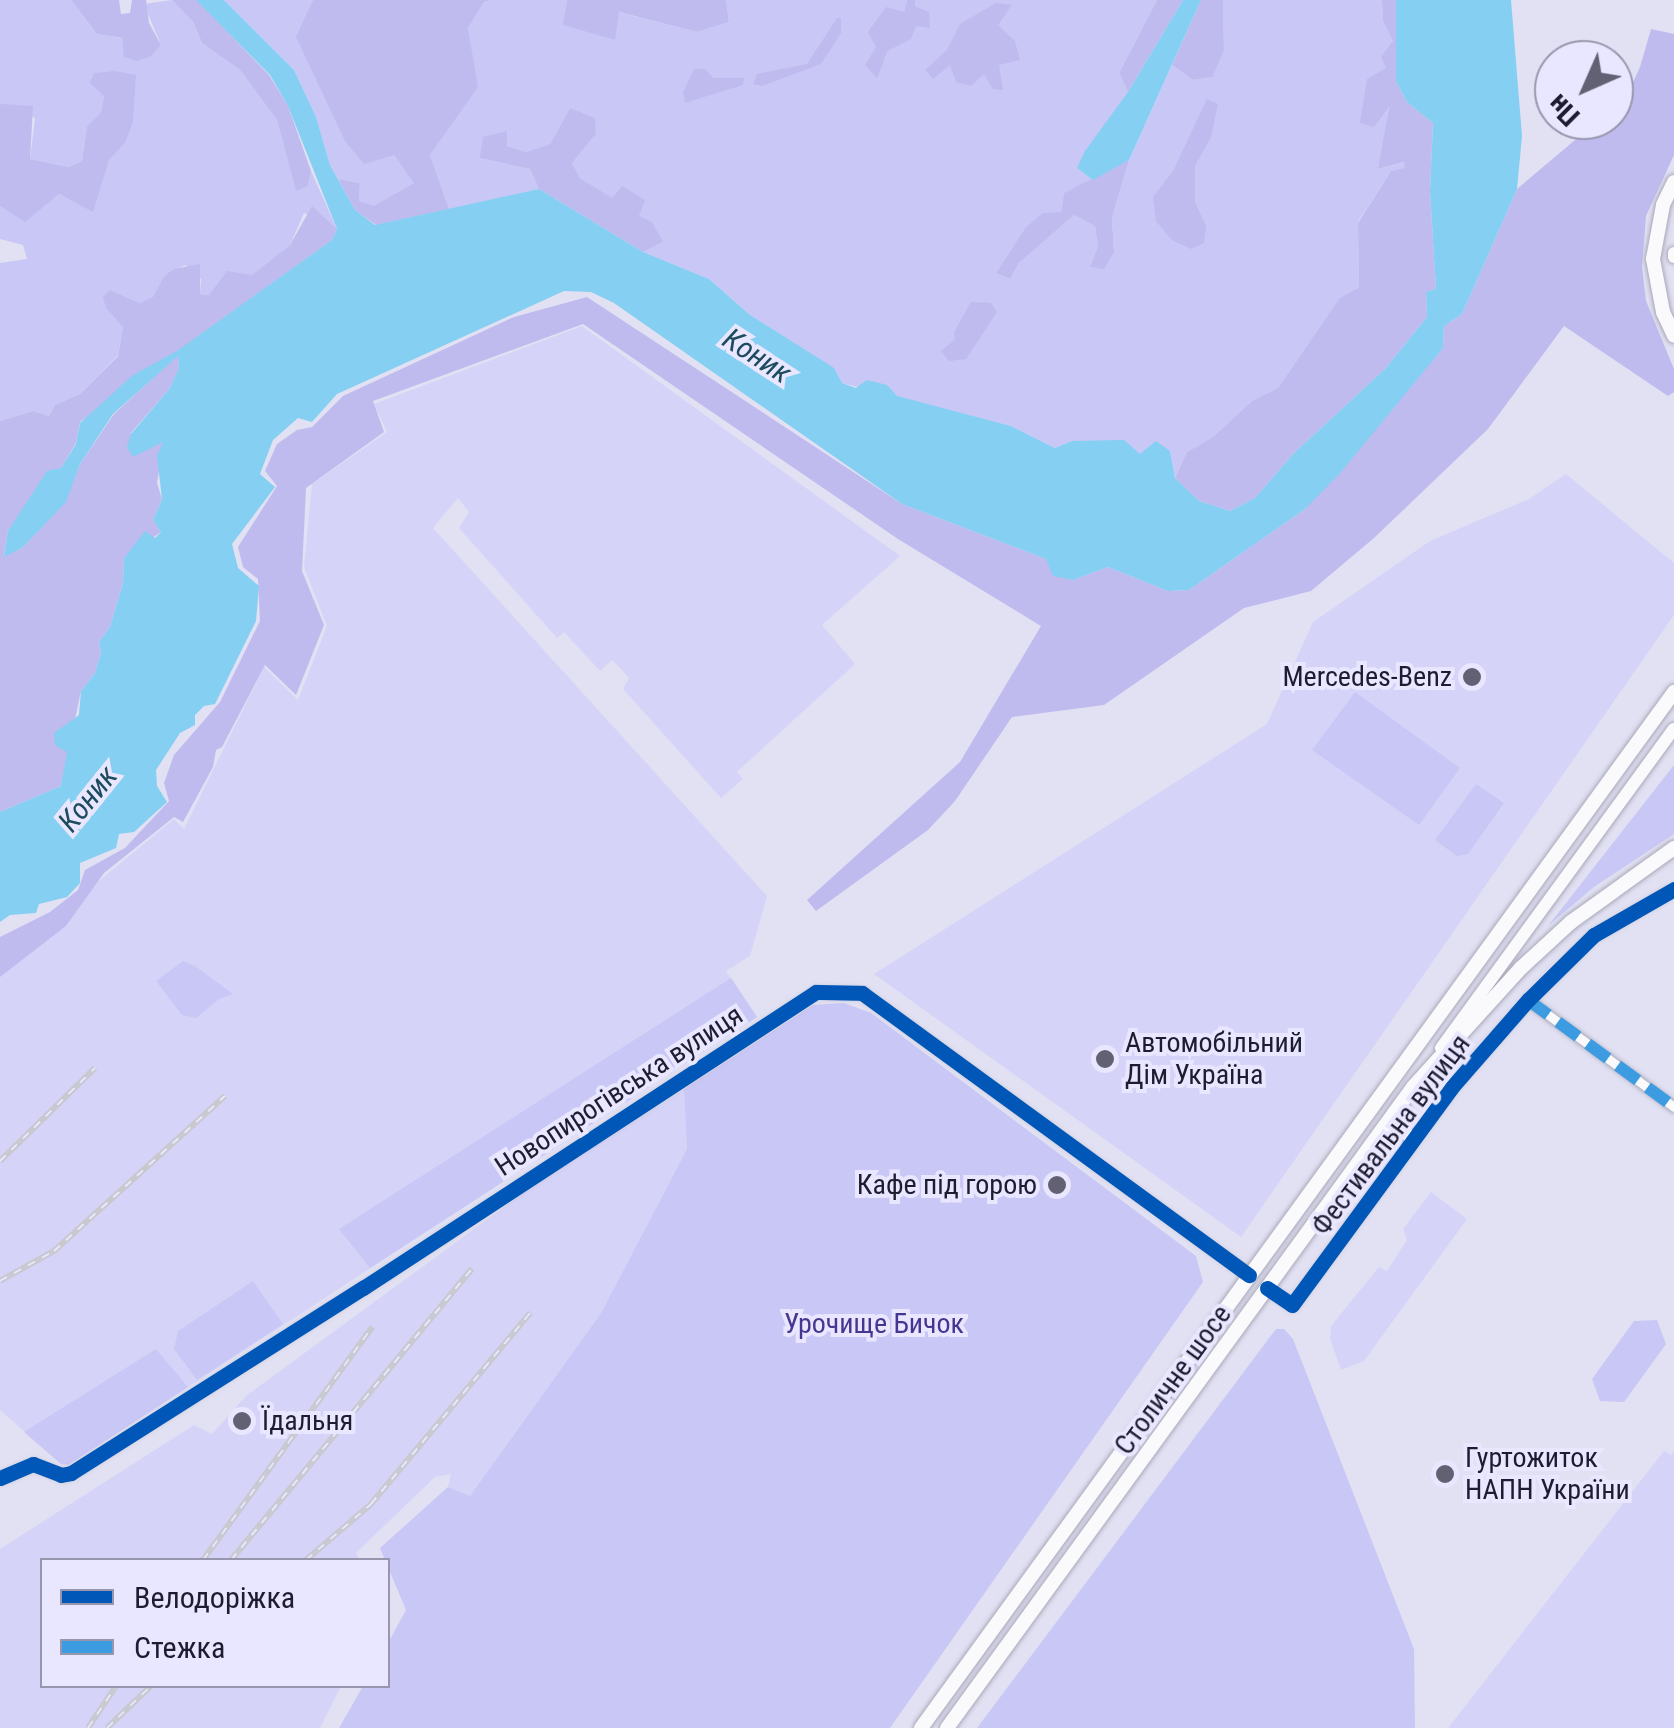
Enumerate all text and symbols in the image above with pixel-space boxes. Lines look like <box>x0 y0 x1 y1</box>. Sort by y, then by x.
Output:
north arrow <box>1534 40 1634 140</box>
text: Пн <box>1541 87 1587 133</box>
water label: Коник <box>716 321 798 391</box>
place label: Mercedes-Benz <box>1282 660 1452 694</box>
marker: Mercedes-Benz <box>1461 666 1483 688</box>
water label: Коник <box>51 759 125 839</box>
street label: Новопирогівська вулиця <box>489 998 749 1184</box>
place label: Автомобільний Дім Україна <box>1125 1026 1303 1092</box>
street label: Фестивальна вулиця <box>1305 1028 1477 1242</box>
marker: Автомобільний Дім Україна <box>1094 1048 1116 1070</box>
place label: Кафе під горою <box>857 1168 1037 1202</box>
marker: Кафе під горою <box>1046 1174 1068 1196</box>
street label: Столичне шосе <box>1107 1299 1239 1461</box>
park label: Урочище Бичок <box>784 1307 964 1341</box>
place label: Їдальня <box>262 1404 353 1438</box>
marker: Їдальня <box>231 1410 253 1432</box>
place label: Гуртожиток НАПН України <box>1465 1441 1630 1507</box>
marker: Гуртожиток НАПН України <box>1434 1463 1456 1485</box>
legend <box>40 1558 390 1688</box>
text: Велодоріжка <box>134 1580 295 1615</box>
text: Стежка <box>134 1630 225 1665</box>

